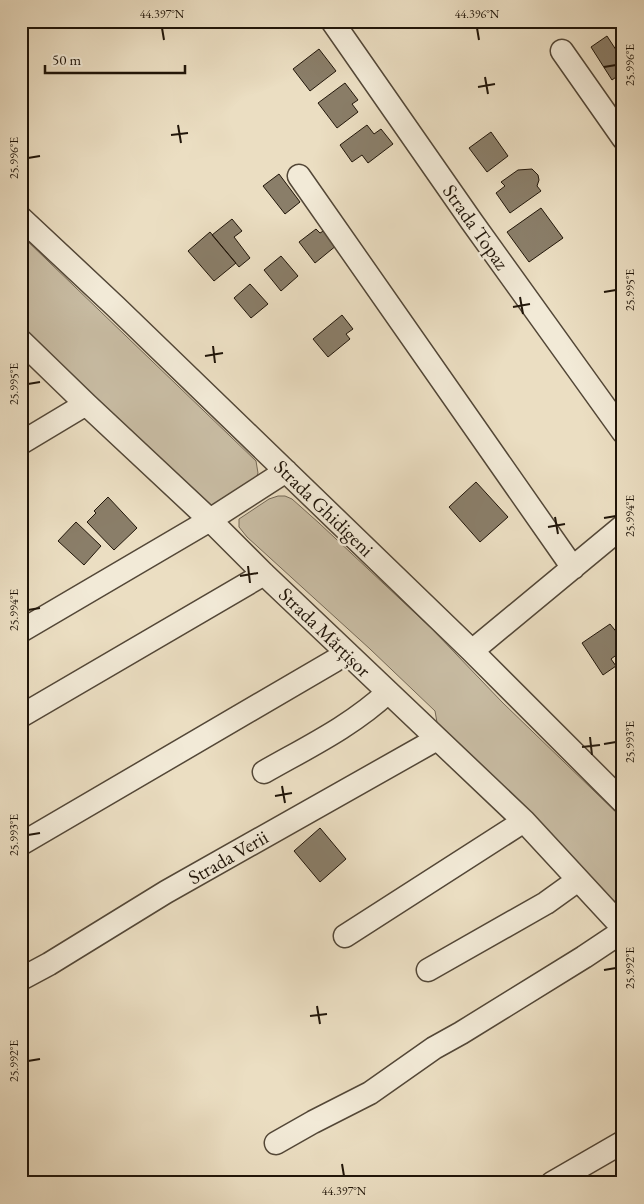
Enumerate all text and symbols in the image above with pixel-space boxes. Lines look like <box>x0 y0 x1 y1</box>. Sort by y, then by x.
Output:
text: 44.397°N <box>140 6 185 22</box>
text: 44.396°N <box>455 6 500 22</box>
scale bar <box>45 42 185 74</box>
text: 25.996°E <box>622 44 638 86</box>
text: 50 m <box>52 50 81 69</box>
text: 25.996°E <box>6 137 22 179</box>
street label: Strada Topaz <box>437 179 515 275</box>
text: 25.995°E <box>622 269 638 311</box>
text: 25.995°E <box>6 363 22 405</box>
street label: Strada Ghidigeni <box>269 454 380 562</box>
text: 25.994°E <box>622 495 638 537</box>
street label: Strada Mărțișor <box>273 581 377 683</box>
text: 25.994°E <box>6 589 22 631</box>
text: 25.993°E <box>622 721 638 763</box>
text: 25.993°E <box>6 814 22 856</box>
street label: Strada Verii <box>183 824 273 890</box>
text: 25.992°E <box>622 947 638 989</box>
text: 25.992°E <box>6 1040 22 1082</box>
text: 44.397°N <box>322 1183 367 1199</box>

